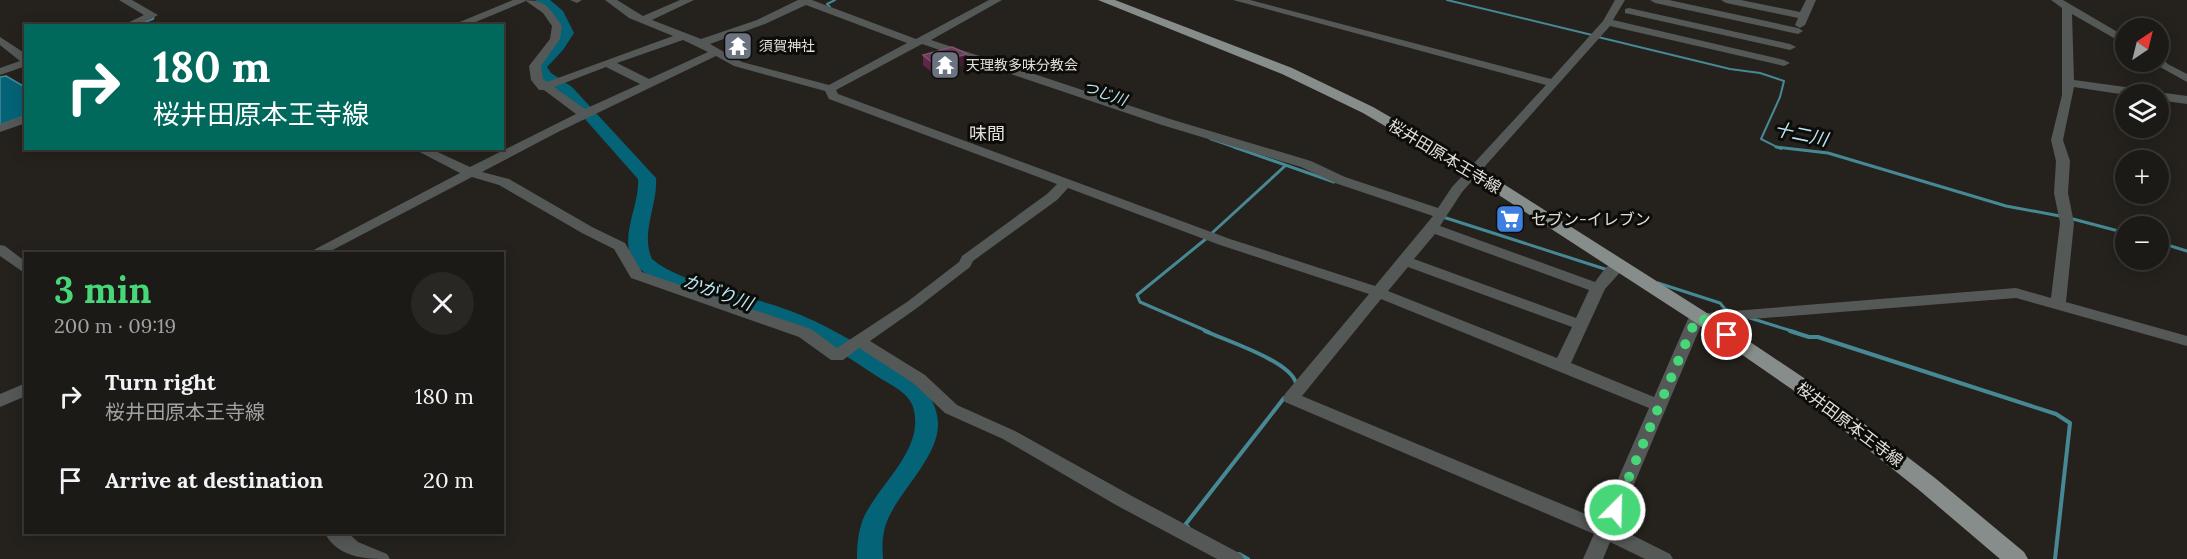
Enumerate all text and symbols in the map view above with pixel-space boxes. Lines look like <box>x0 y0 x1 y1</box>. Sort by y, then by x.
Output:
north arrow <box>2115 18 2169 72</box>
map controls <box>2115 18 2169 270</box>
temple icon: 須賀神社 <box>722 30 754 62</box>
place label: 須賀神社 <box>759 37 815 55</box>
text: 180 m <box>153 40 270 94</box>
icon: right <box>54 48 132 126</box>
temple icon: 天理教多味分教会 <box>929 49 961 81</box>
place label: 天理教多味分教会 <box>966 56 1078 74</box>
water label: つじ川 <box>1081 77 1131 110</box>
button: layers <box>2115 84 2169 138</box>
text: 桜井田原本王寺線 <box>153 97 369 131</box>
street label: 桜井田原本王寺線 <box>1385 114 1505 198</box>
water label: 十二川 <box>1772 117 1832 151</box>
district label: 味間 <box>969 122 1005 145</box>
button: + <box>2115 150 2169 204</box>
supermarket icon: セブン-イレブン <box>1494 203 1526 235</box>
place label: セブン-イレブン <box>1531 209 1651 229</box>
button: − <box>2115 216 2169 270</box>
text: 3 min <box>54 267 152 313</box>
water label: かがり川 <box>680 269 758 316</box>
button: close <box>411 272 474 335</box>
pin <box>1701 309 1752 360</box>
text: 200 m · 09:19 <box>54 313 176 338</box>
icon: arrive <box>1710 318 1743 351</box>
text: Turn right <box>105 368 216 396</box>
street label: 桜井田原本王寺線 <box>1793 377 1907 471</box>
icon: right <box>54 380 87 413</box>
text: 180 m <box>415 382 474 410</box>
text: 桜井田原本王寺線 <box>105 399 265 424</box>
icon: arrive <box>54 464 87 497</box>
text: Arrive at destination <box>105 466 323 494</box>
text: 20 m <box>423 466 474 494</box>
position arrow <box>1583 478 1647 542</box>

